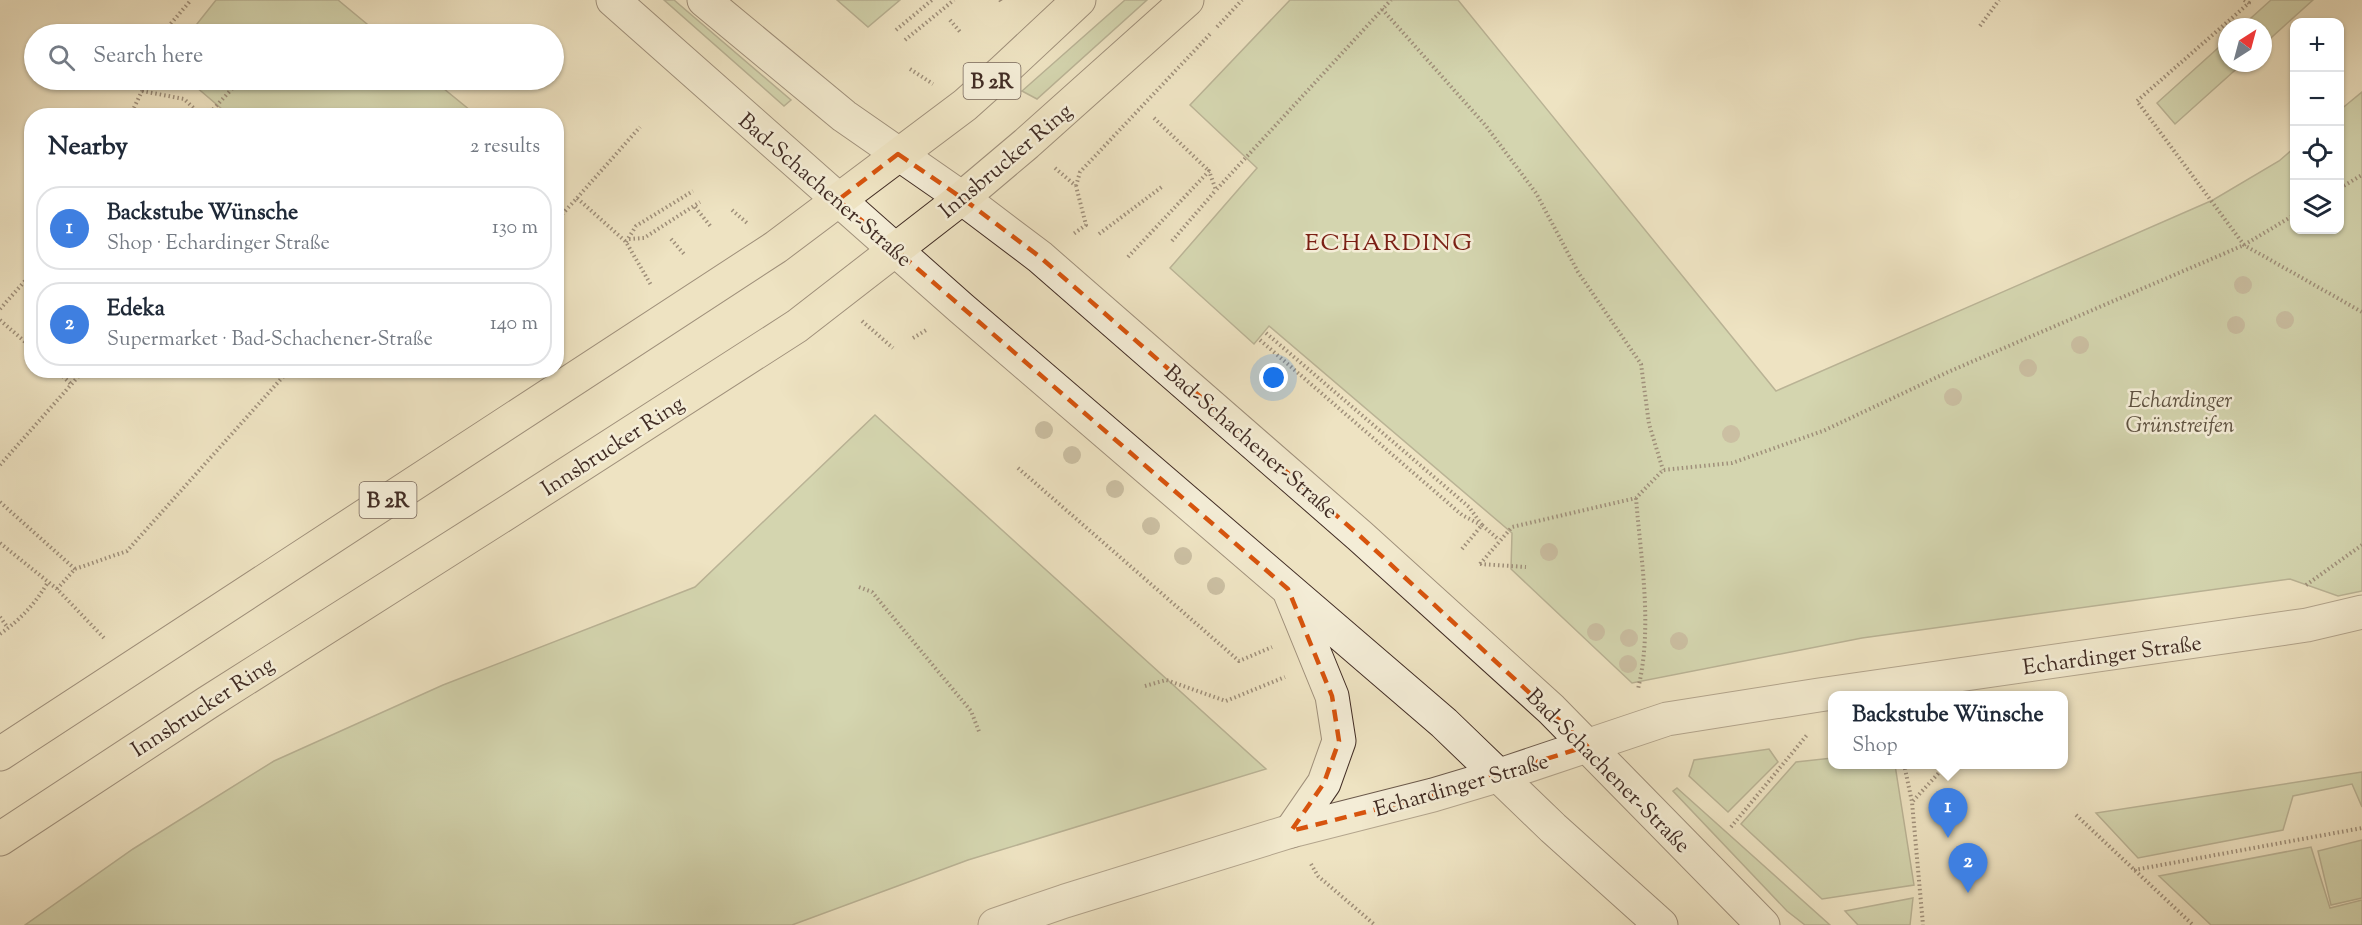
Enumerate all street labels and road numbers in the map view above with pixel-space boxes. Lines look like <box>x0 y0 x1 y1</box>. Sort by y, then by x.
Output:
road number: B 2R <box>964 63 1020 99</box>
street label: Innsbrucker Ring <box>934 97 1081 228</box>
street label: Bad-Schachener-Straße <box>730 107 918 276</box>
street label: Bad-Schachener-Straße <box>1156 359 1344 528</box>
street label: Innsbrucker Ring <box>536 389 692 506</box>
road number: B 2R <box>360 482 416 518</box>
street label: Echardinger Straße <box>2021 629 2204 685</box>
street label: Innsbrucker Ring <box>126 650 282 767</box>
street label: Bad-Schachener-Straße <box>1517 682 1697 862</box>
street label: Echardinger Straße <box>1371 747 1553 827</box>

